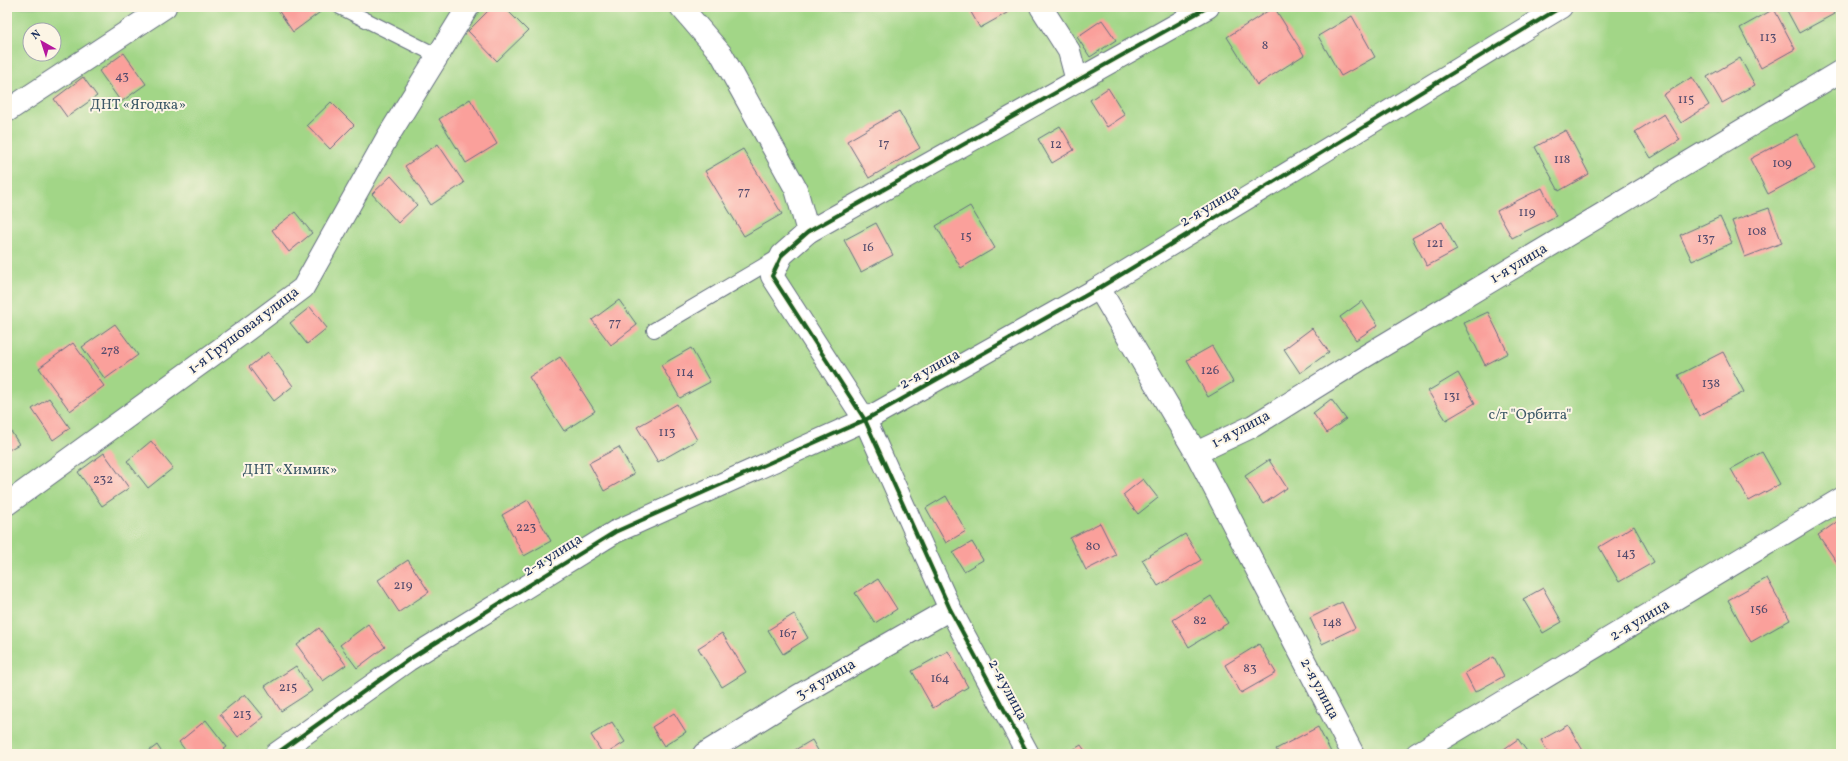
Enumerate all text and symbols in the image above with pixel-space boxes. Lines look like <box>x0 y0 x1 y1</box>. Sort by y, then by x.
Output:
north arrow <box>22 22 62 62</box>
text: N <box>29 27 44 44</box>
house number: 113 <box>1760 29 1777 47</box>
house number: 8 <box>1262 37 1268 55</box>
house number: 43 <box>115 68 129 86</box>
house number: 115 <box>1678 91 1694 109</box>
park label: ДНТ «Ягодка» <box>90 95 186 116</box>
house number: 17 <box>878 135 890 153</box>
house number: 12 <box>1050 136 1062 154</box>
house number: 118 <box>1554 151 1570 169</box>
house number: 109 <box>1772 155 1792 173</box>
street label: 2-я улица <box>1176 181 1244 233</box>
house number: 77 <box>738 183 750 201</box>
house number: 119 <box>1519 204 1536 222</box>
house number: 108 <box>1747 223 1767 241</box>
house number: 15 <box>960 228 972 246</box>
house number: 137 <box>1697 230 1715 248</box>
house number: 121 <box>1426 235 1444 253</box>
house number: 16 <box>862 239 874 257</box>
street label: 1-я улица <box>1486 239 1552 289</box>
street label: 1-я Грушовая улица <box>184 282 304 380</box>
house number: 77 <box>609 314 621 332</box>
house number: 278 <box>100 342 120 360</box>
street label: 2-я улица <box>896 345 964 395</box>
house number: 126 <box>1201 362 1220 380</box>
house number: 114 <box>676 364 694 382</box>
house number: 138 <box>1702 375 1720 393</box>
house number: 131 <box>1444 388 1460 406</box>
park label: с/т "Орбита" <box>1489 405 1571 426</box>
street label: 1-я улица <box>1208 406 1274 454</box>
house number: 113 <box>659 424 676 442</box>
park label: ДНТ «Химик» <box>243 460 337 481</box>
house number: 232 <box>93 471 113 489</box>
house number: 223 <box>516 519 536 537</box>
street label: 2-я улица <box>519 529 587 583</box>
house number: 80 <box>1086 538 1100 556</box>
house number: 143 <box>1617 545 1636 563</box>
house number: 219 <box>394 577 413 595</box>
street label: 2-я улица <box>1606 595 1674 647</box>
house number: 156 <box>1750 601 1768 619</box>
house number: 82 <box>1193 612 1207 630</box>
house number: 148 <box>1322 614 1342 632</box>
house number: 167 <box>779 625 797 643</box>
street label: 3-я улица <box>792 654 860 706</box>
street label: 2-я улица <box>1294 655 1344 723</box>
street label: 2-я улица <box>982 656 1032 724</box>
house number: 83 <box>1243 660 1257 678</box>
house number: 164 <box>931 670 950 688</box>
house number: 215 <box>279 679 297 697</box>
house number: 213 <box>233 706 252 724</box>

